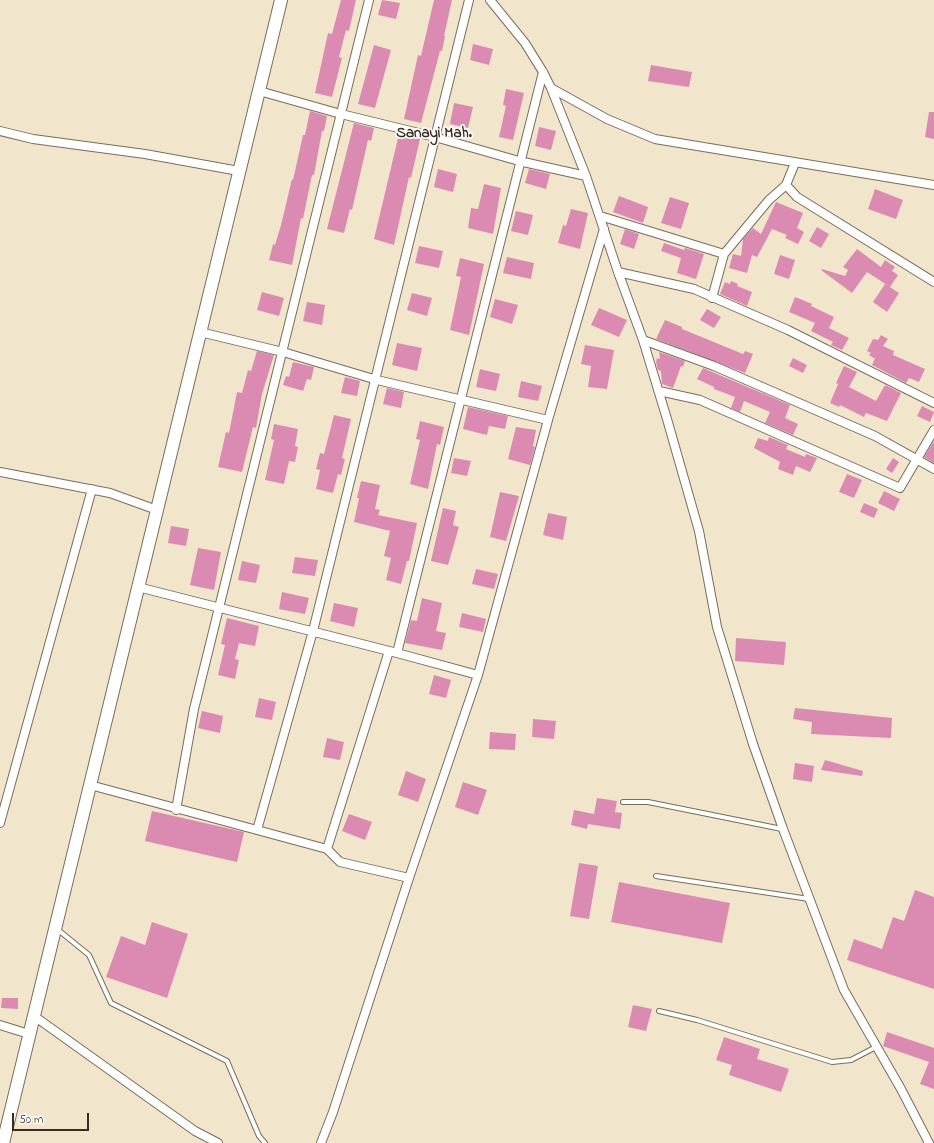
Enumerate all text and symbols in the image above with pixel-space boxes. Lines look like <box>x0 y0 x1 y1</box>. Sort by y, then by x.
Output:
district label: Sanayi Mah. <box>396 126 472 144</box>
scale bar <box>14 1105 91 1131</box>
text: 50 m <box>19 1111 43 1129</box>

